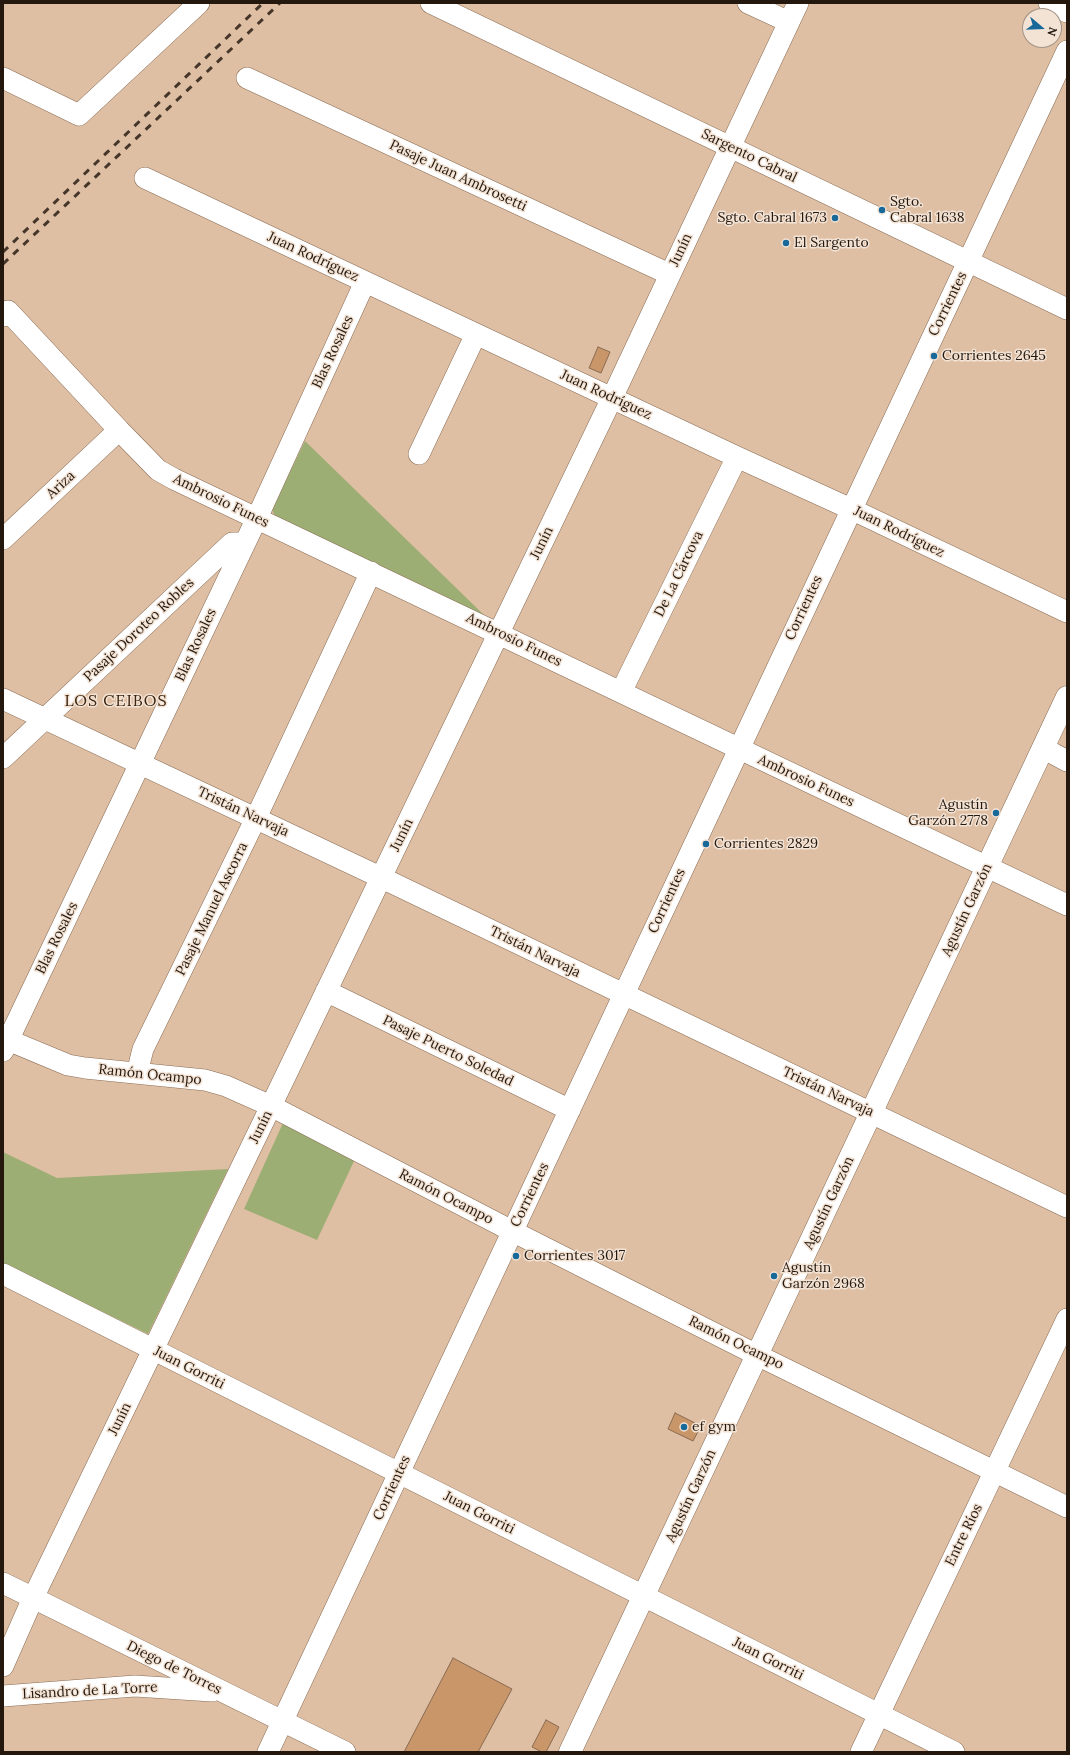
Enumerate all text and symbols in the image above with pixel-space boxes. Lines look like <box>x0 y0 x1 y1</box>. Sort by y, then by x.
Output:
north arrow <box>1022 8 1062 48</box>
text: N <box>1044 25 1060 38</box>
street label: Sargento Cabral <box>698 126 800 186</box>
street label: Pasaje Juan Ambrosetti <box>387 137 529 215</box>
place label: Sgto. Cabral 1638 <box>890 194 965 226</box>
marker: Sgto. Cabral 1638 <box>877 205 887 215</box>
place label: Sgto. Cabral 1673 <box>718 210 827 226</box>
marker: Sgto. Cabral 1673 <box>830 213 840 223</box>
street label: Juan Rodríguez <box>265 228 361 286</box>
street label: Junín <box>666 231 696 269</box>
place label: El Sargento <box>794 235 869 251</box>
marker: El Sargento <box>781 238 791 248</box>
street label: Corrientes <box>925 269 971 339</box>
street label: Blas Rosales <box>309 313 357 391</box>
place label: Corrientes 2645 <box>942 348 1046 364</box>
marker: Corrientes 2645 <box>929 351 939 361</box>
street label: Juan Rodríguez <box>558 366 654 424</box>
street label: Ariza <box>43 468 79 502</box>
street label: Ambrosio Funes <box>170 471 272 531</box>
street label: Juan Rodríguez <box>851 503 947 561</box>
street label: Junín <box>527 524 557 562</box>
street label: De La Cárcova <box>651 528 707 620</box>
street label: Corrientes <box>782 573 826 643</box>
street label: Pasaje Doroteo Robles <box>80 575 198 685</box>
street label: Blas Rosales <box>172 606 220 684</box>
street label: Ambrosio Funes <box>463 610 565 670</box>
district label: LOS CEIBOS <box>64 691 168 711</box>
street label: Ambrosio Funes <box>755 751 857 811</box>
street label: Tristán Narvaja <box>195 783 291 841</box>
place label: Agustín Garzón 2778 <box>908 797 988 830</box>
marker: Agustín Garzón 2778 <box>991 808 1001 818</box>
street label: Junín <box>387 816 417 854</box>
place label: Corrientes 2829 <box>714 836 818 852</box>
marker: Corrientes 2829 <box>701 839 711 849</box>
street label: Pasaje Manuel Ascorra <box>172 840 252 978</box>
street label: Agustín Garzón <box>938 861 996 959</box>
street label: Corrientes <box>645 866 689 936</box>
street label: Blas Rosales <box>32 899 82 977</box>
street label: Tristán Narvaja <box>487 923 583 981</box>
street label: Pasaje Puerto Soledad <box>380 1012 516 1090</box>
street label: Ramón Ocampo <box>98 1061 202 1089</box>
street label: Tristán Narvaja <box>780 1063 876 1121</box>
street label: Junín <box>246 1108 276 1146</box>
street label: Agustín Garzón <box>800 1154 858 1252</box>
street label: Corrientes <box>507 1160 553 1230</box>
street label: Ramón Ocampo <box>396 1166 496 1228</box>
place label: Corrientes 3017 <box>524 1248 625 1264</box>
marker: Corrientes 3017 <box>511 1251 521 1261</box>
place label: Agustín Garzón 2968 <box>782 1260 865 1292</box>
marker: Agustín Garzón 2968 <box>769 1271 779 1281</box>
street label: Ramón Ocampo <box>686 1313 786 1373</box>
street label: Juan Gorriti <box>151 1343 227 1393</box>
street label: Junín <box>105 1400 135 1438</box>
place label: ef gym <box>692 1419 736 1435</box>
marker: ef gym <box>679 1422 689 1432</box>
street label: Agustín Garzón <box>662 1447 720 1545</box>
street label: Corrientes <box>370 1453 414 1523</box>
street label: Juan Gorriti <box>441 1488 517 1538</box>
street label: Entre Ríos <box>942 1501 986 1569</box>
street label: Juan Gorriti <box>730 1634 806 1684</box>
street label: Diego de Torres <box>124 1638 224 1698</box>
street label: Lisandro de La Torre <box>22 1679 158 1703</box>

